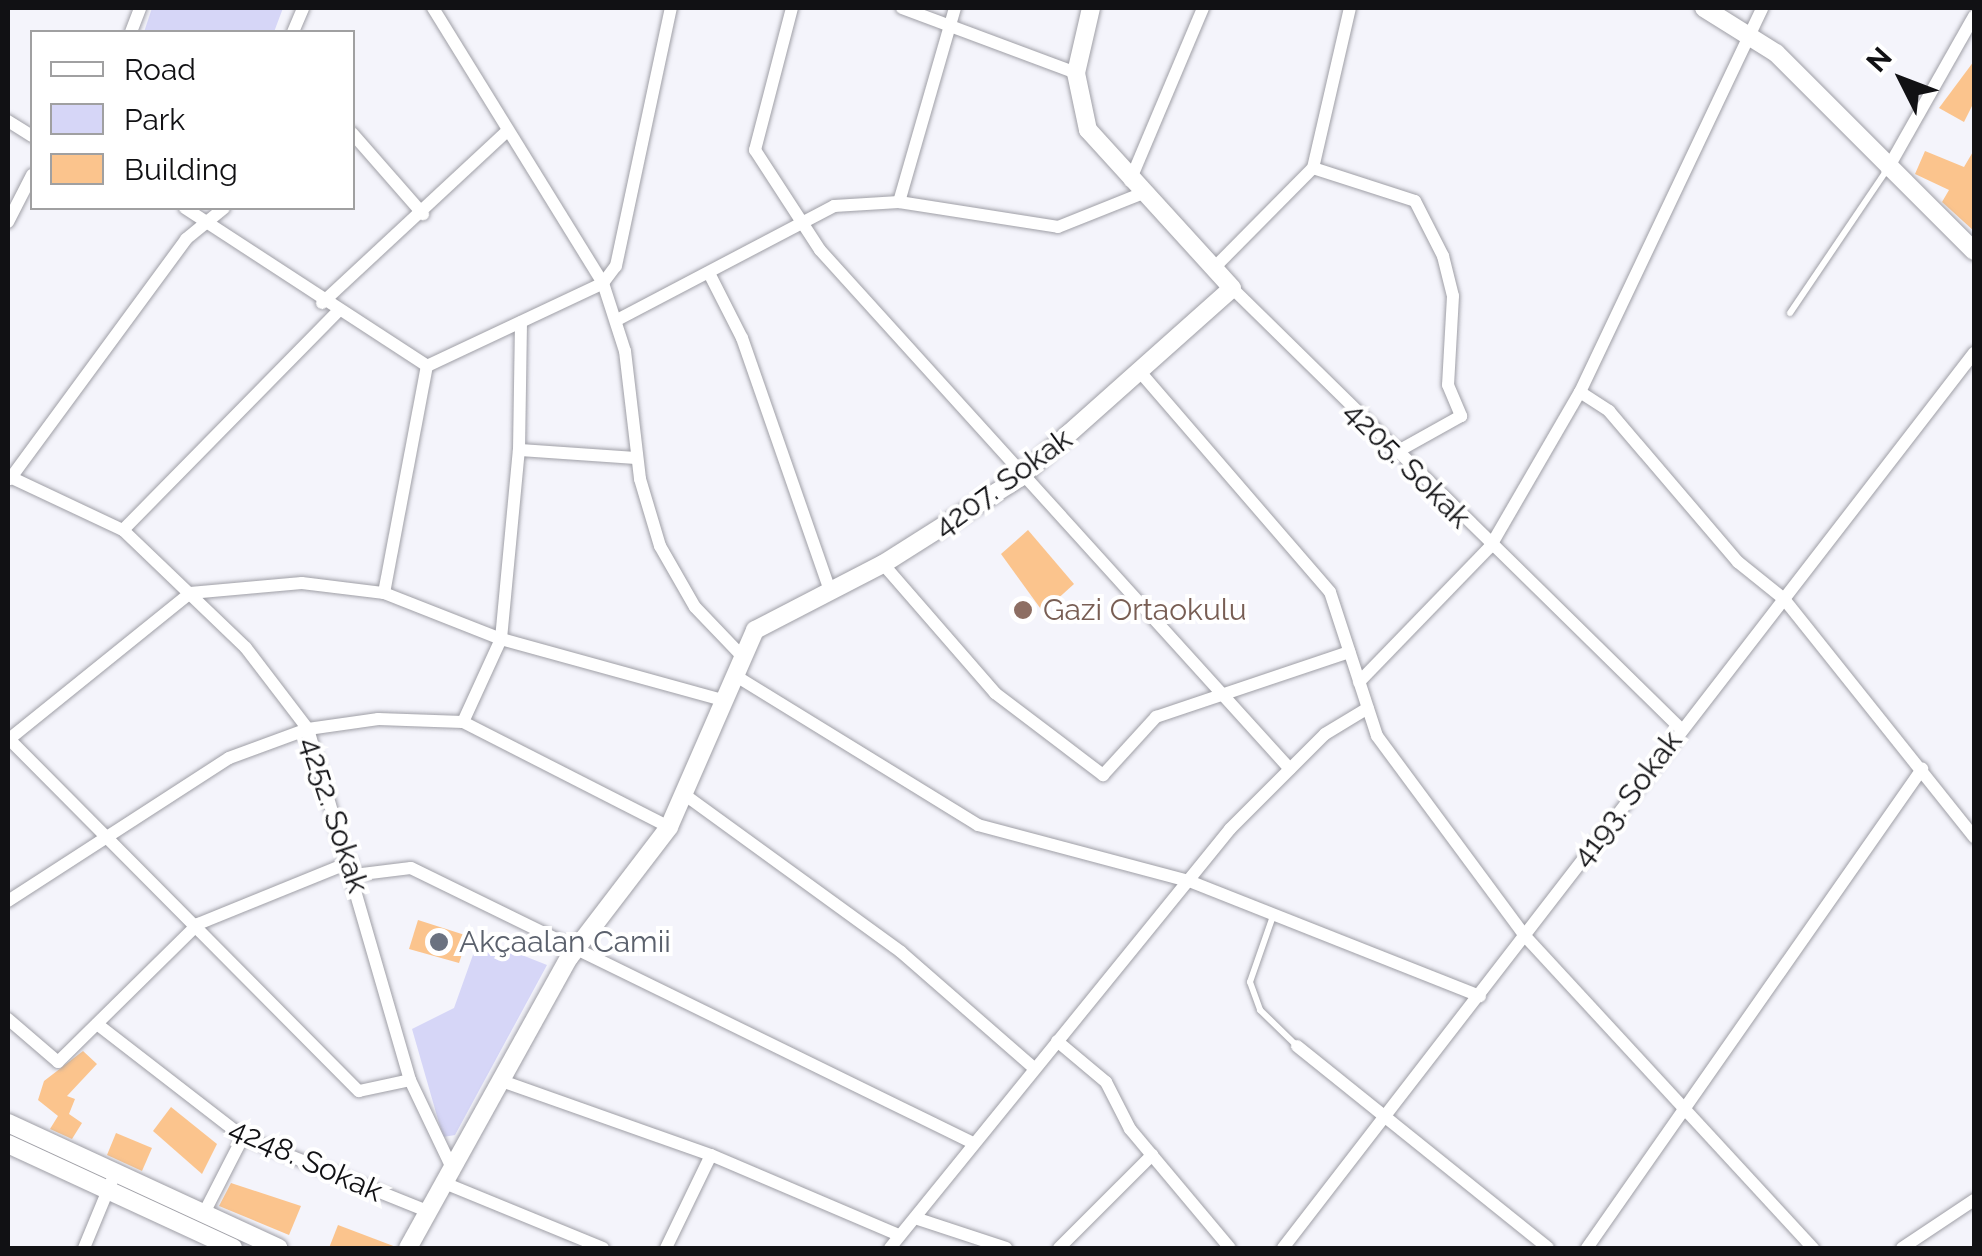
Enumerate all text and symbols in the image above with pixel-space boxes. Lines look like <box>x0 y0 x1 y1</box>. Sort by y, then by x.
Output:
legend <box>30 30 355 210</box>
north arrow <box>1852 30 1952 130</box>
text: N <box>1860 41 1899 79</box>
text: Road <box>124 52 196 87</box>
text: Park <box>124 102 185 137</box>
text: Building <box>124 152 238 187</box>
street label: 4205. Sokak <box>1336 394 1478 536</box>
street label: 4207. Sokak <box>927 421 1079 545</box>
place label: Gazi Ortaokulu <box>1043 592 1247 628</box>
marker: Gazi Ortaokulu <box>1012 599 1034 621</box>
street label: 4193. Sokak <box>1564 724 1690 874</box>
street label: 4252. Sokak <box>292 733 376 897</box>
place label: Akçaalan Camii <box>459 924 671 960</box>
marker: Akçaalan Camii <box>428 931 450 953</box>
street label: 4248. Sokak <box>224 1110 388 1210</box>

